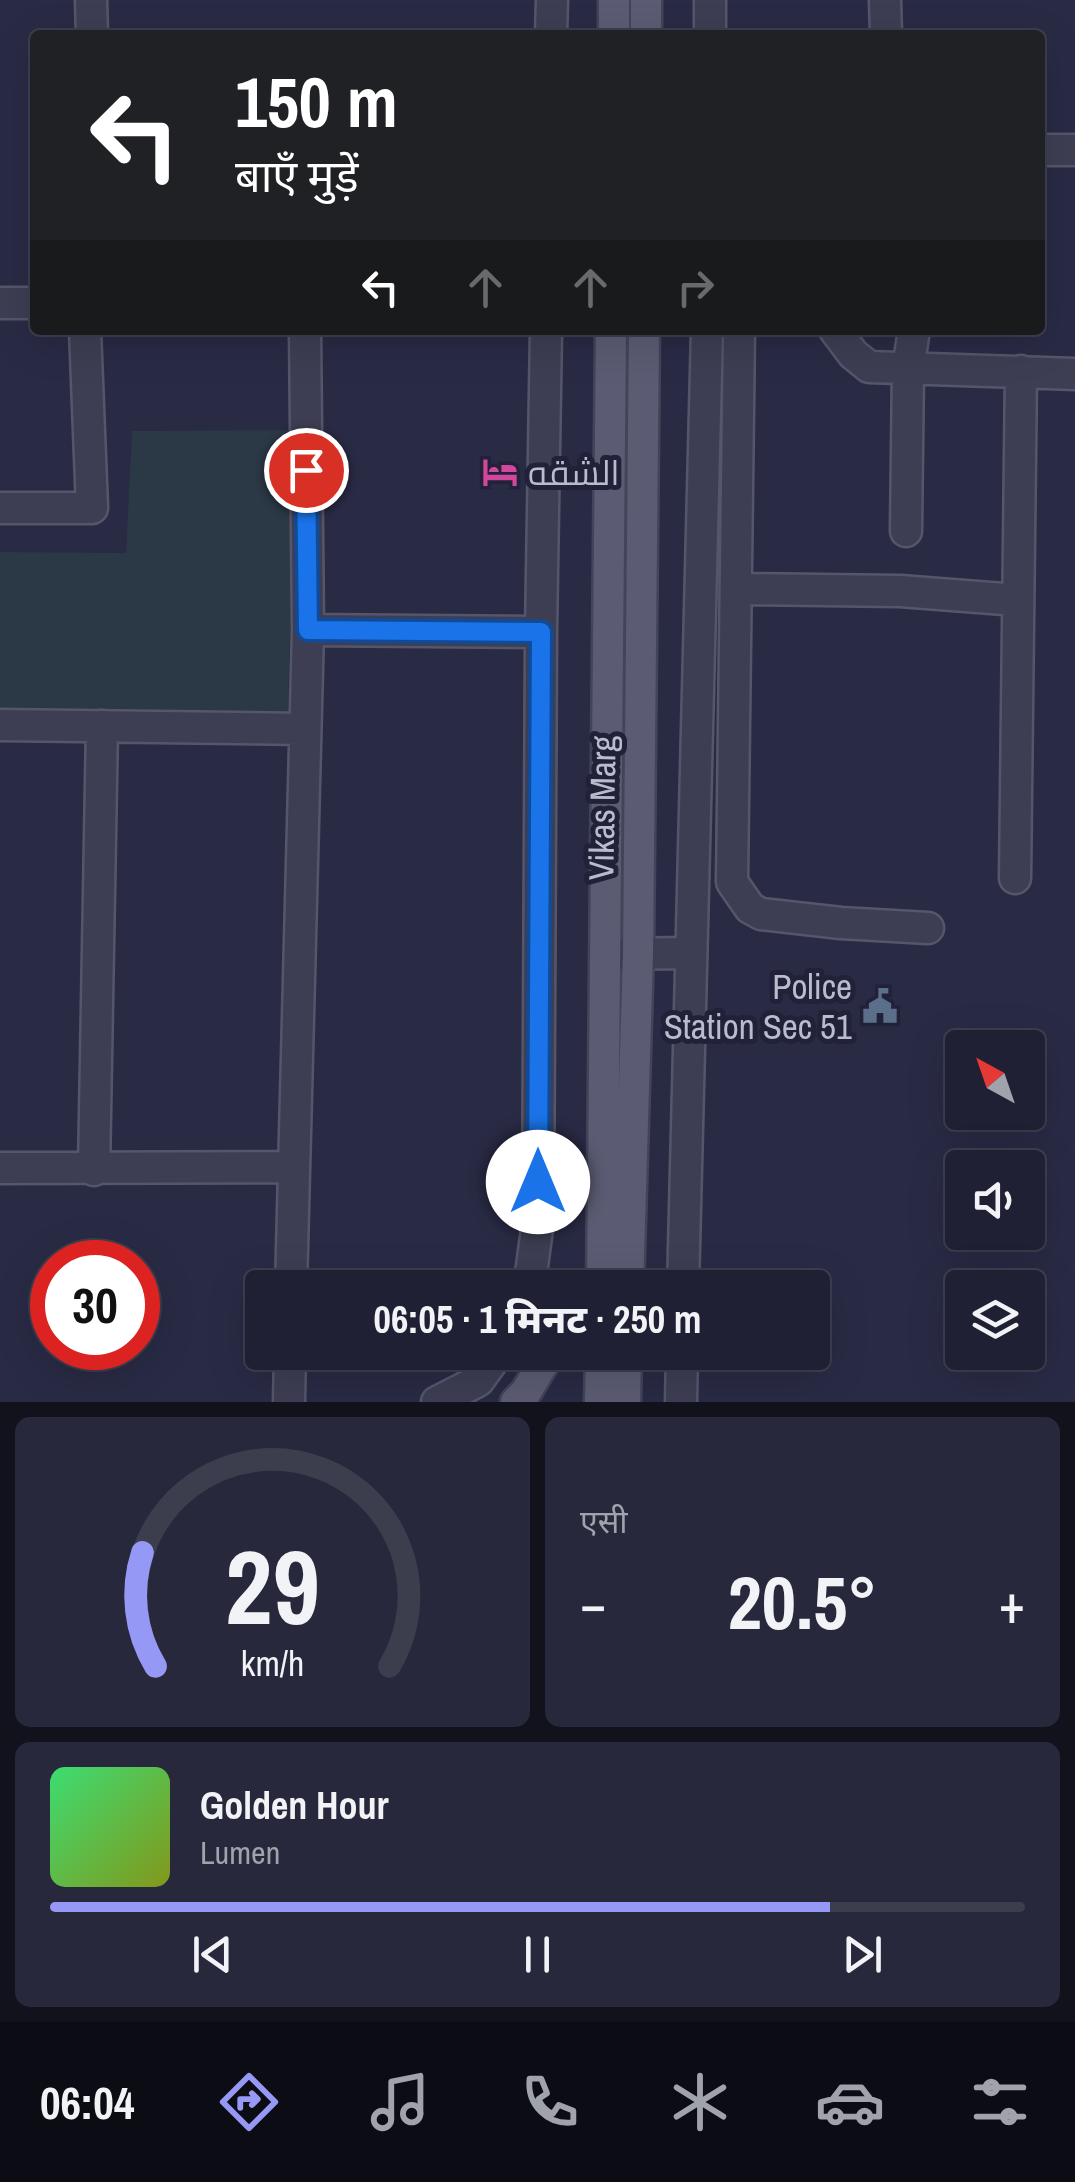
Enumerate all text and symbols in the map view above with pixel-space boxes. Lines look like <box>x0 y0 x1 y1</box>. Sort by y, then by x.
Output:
text: 150 m <box>235 55 398 149</box>
icon: left <box>70 70 200 200</box>
text: बाएँ मुड़ें <box>235 145 358 206</box>
icon: left <box>353 260 408 315</box>
icon: ahead <box>458 260 513 315</box>
icon: ahead <box>563 260 618 315</box>
icon: right <box>668 260 723 315</box>
pin <box>264 428 349 513</box>
icon: arrive <box>279 443 334 498</box>
place label: الشقه <box>528 449 620 496</box>
hotel icon: الشقه <box>481 453 519 491</box>
street label: Vikas Marg <box>577 735 627 881</box>
place label: Police Station Sec 51 <box>664 963 852 1050</box>
public building icon: Police Station Sec 51 <box>861 987 899 1025</box>
north arrow <box>945 1030 1045 1130</box>
map controls <box>945 1030 1045 1370</box>
position arrow <box>486 1130 590 1234</box>
button: sound <box>945 1150 1045 1250</box>
speed limit sign: 30 <box>30 1240 160 1370</box>
button: layers <box>945 1270 1045 1370</box>
text: 06:05 · 1 मिनट · 250 m <box>374 1294 701 1345</box>
text: एसी <box>580 1500 628 1543</box>
text: 29 <box>225 1516 320 1656</box>
text: 20.5° <box>728 1551 877 1652</box>
text: − <box>580 1566 606 1640</box>
text: + <box>999 1566 1025 1640</box>
text: km/h <box>241 1639 304 1687</box>
text: Golden Hour <box>200 1780 389 1831</box>
text: Lumen <box>200 1831 280 1874</box>
icon: previous <box>185 1927 240 1982</box>
icon: pause <box>510 1927 565 1982</box>
icon: next <box>835 1927 890 1982</box>
icon: directions <box>214 2067 284 2137</box>
icon: music <box>365 2067 435 2137</box>
icon: phone <box>515 2067 585 2137</box>
icon: climate <box>665 2067 735 2137</box>
icon: car <box>815 2067 885 2137</box>
icon: filters <box>965 2067 1035 2137</box>
text: 06:04 <box>40 2072 134 2133</box>

